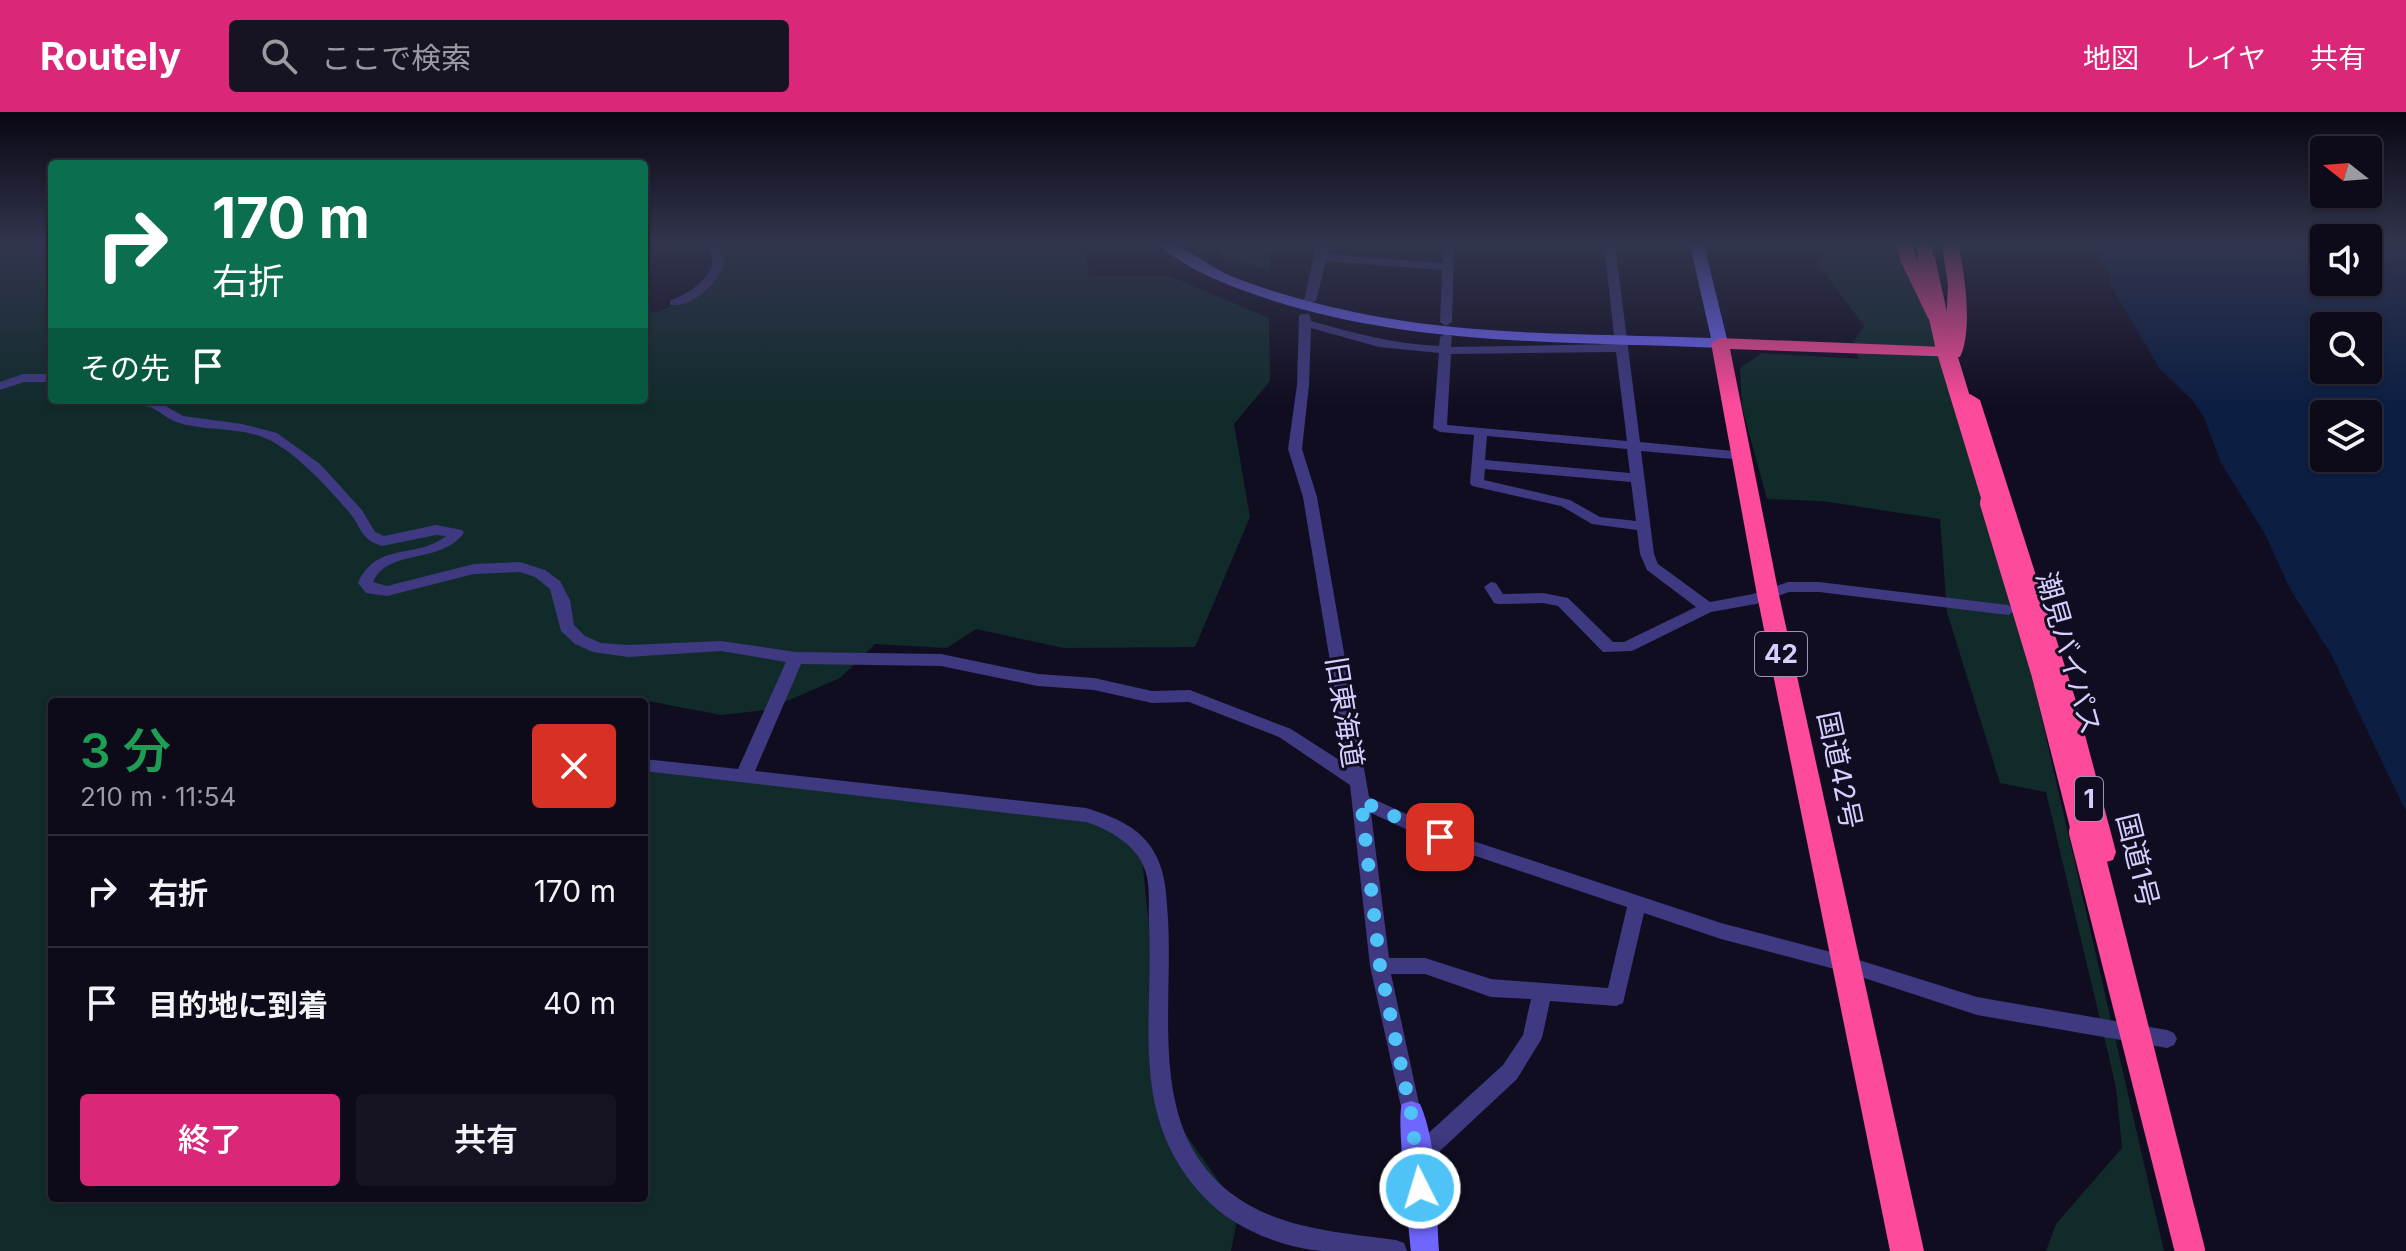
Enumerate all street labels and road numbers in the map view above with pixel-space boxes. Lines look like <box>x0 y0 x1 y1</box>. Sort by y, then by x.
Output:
street label: 潮見バイパス <box>2030 568 2108 738</box>
road number: 42 <box>1755 632 1807 676</box>
street label: 旧東海道 <box>1319 654 1371 770</box>
street label: 国道42号 <box>1811 708 1869 832</box>
road number: 1 <box>2075 777 2103 821</box>
street label: 国道1号 <box>2110 810 2166 910</box>

